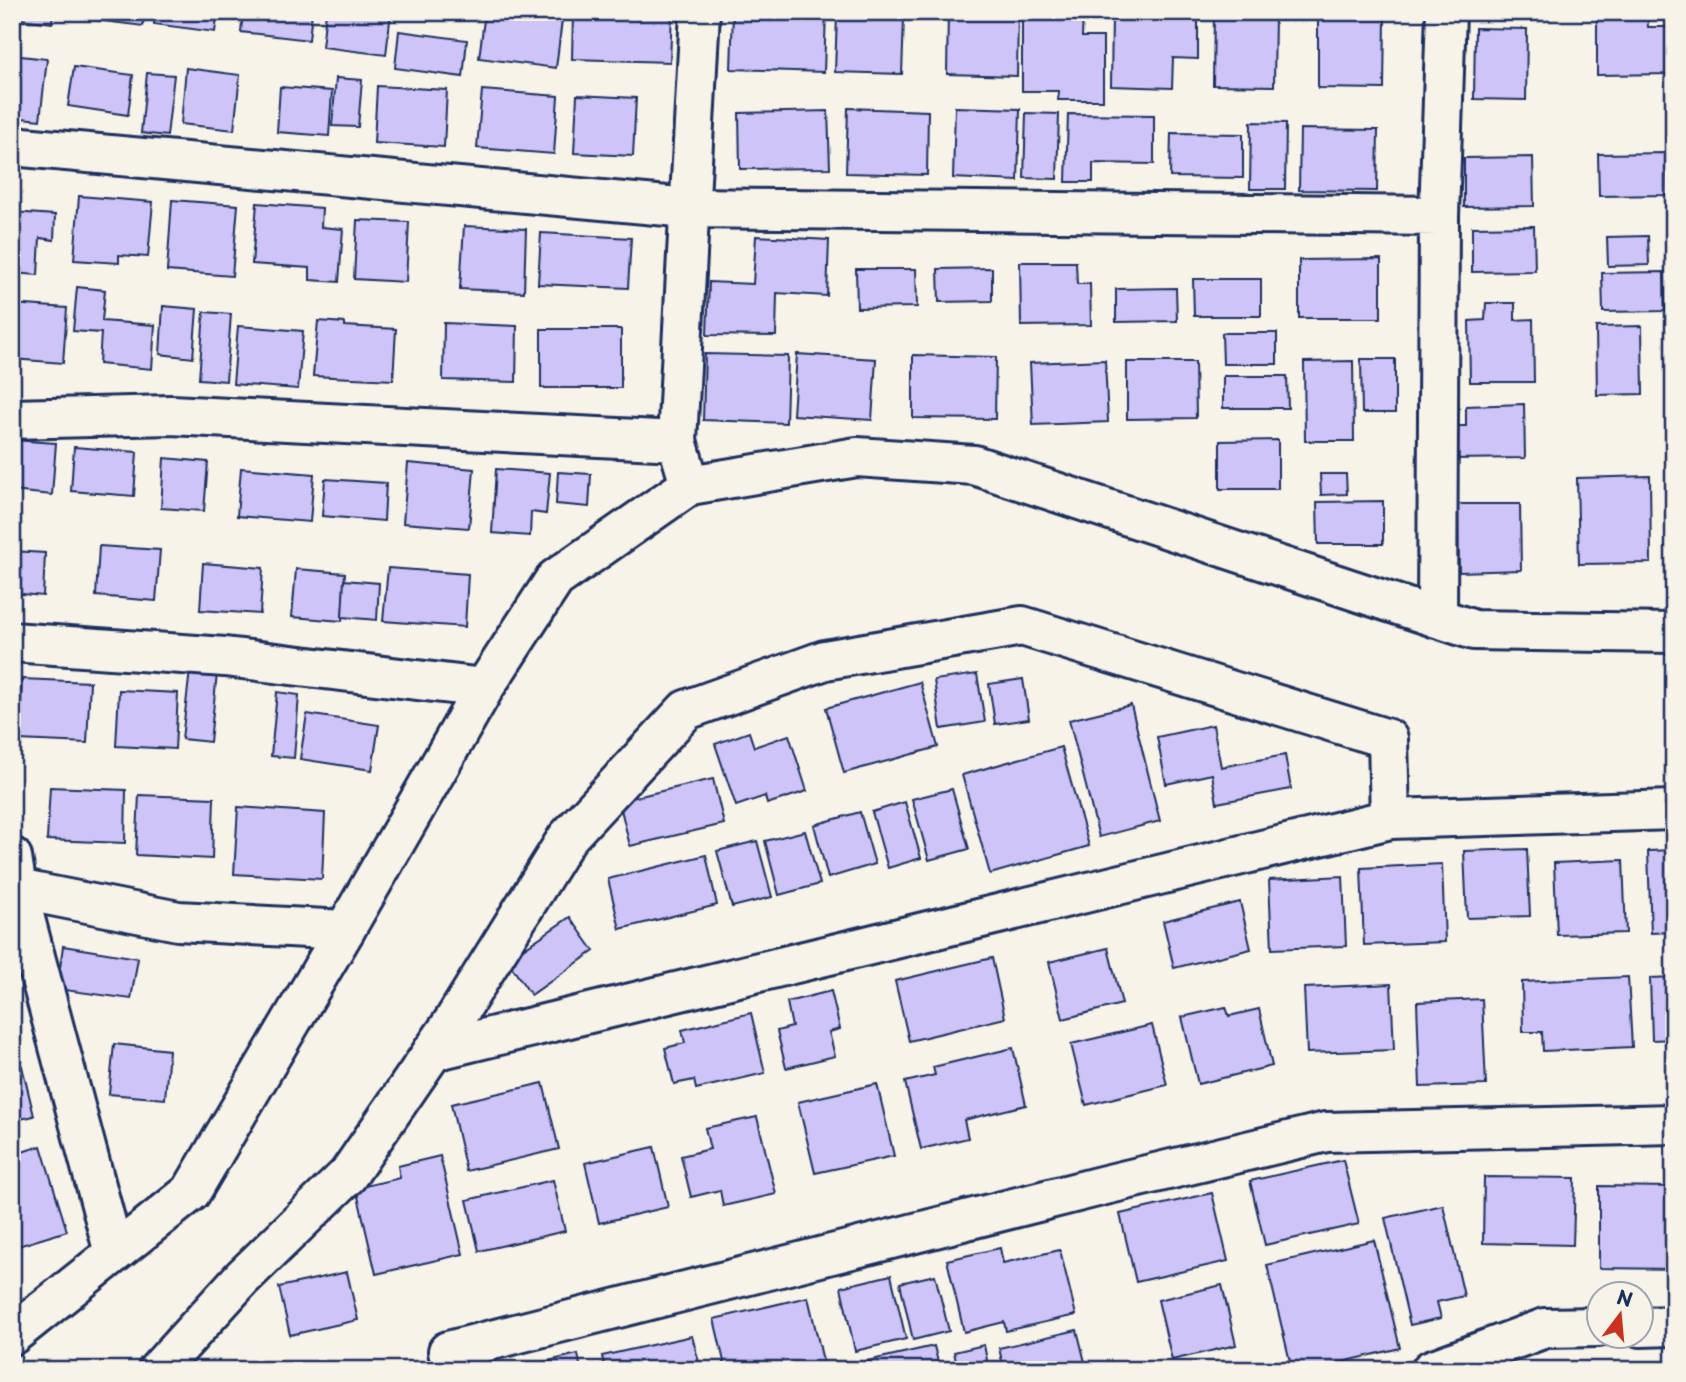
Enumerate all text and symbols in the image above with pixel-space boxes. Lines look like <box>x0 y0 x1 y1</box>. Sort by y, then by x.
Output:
north arrow <box>1584 1280 1654 1350</box>
text: N <box>1614 1282 1636 1313</box>

